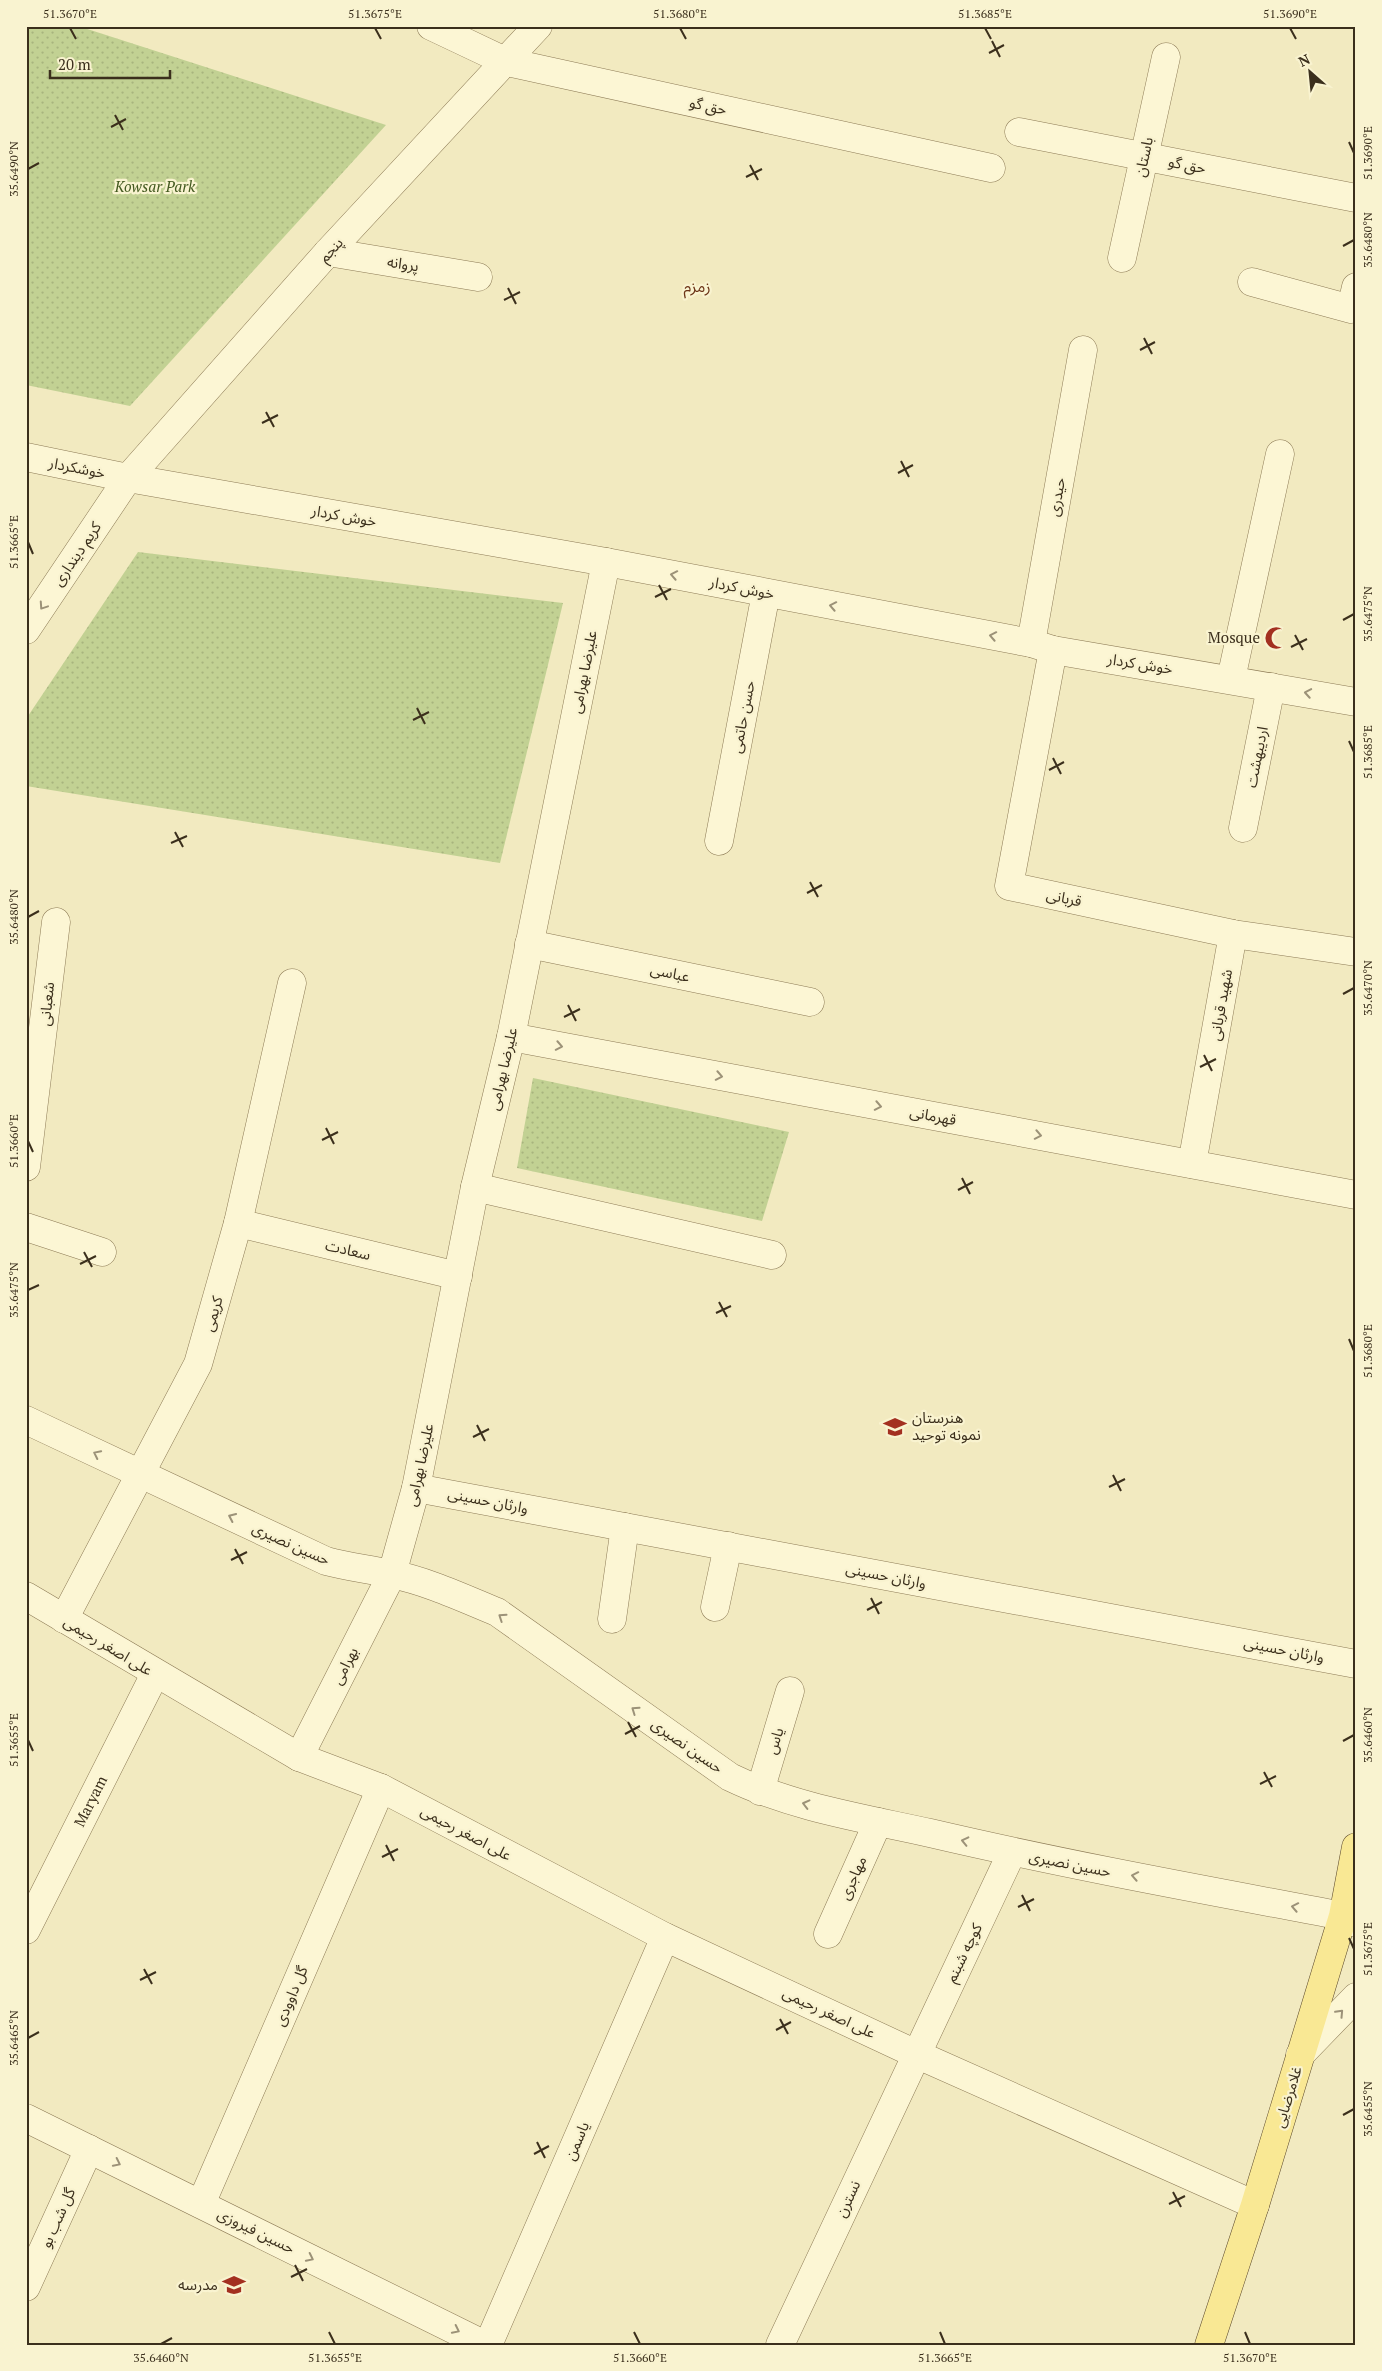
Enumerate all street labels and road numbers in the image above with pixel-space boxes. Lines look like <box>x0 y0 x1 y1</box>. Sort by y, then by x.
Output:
street label: حق گو <box>687 91 729 120</box>
street label: باستان <box>1129 135 1157 179</box>
street label: حق گو <box>1167 151 1208 178</box>
street label: پنجم <box>314 232 348 268</box>
street label: پروانه <box>386 251 421 277</box>
street label: خوشکردار <box>46 452 107 482</box>
street label: حیدری <box>1043 476 1069 518</box>
street label: خوش کردار <box>309 499 378 531</box>
street label: کریم دینداری <box>47 517 107 591</box>
street label: خوش کردار <box>707 571 776 603</box>
street label: علیرضا بهرامی <box>565 628 601 715</box>
street label: خوش کردار <box>1105 648 1174 678</box>
street label: حسن حاتمی <box>725 679 759 755</box>
street label: اردیبهشت <box>1240 724 1272 789</box>
street label: قربانی <box>1045 884 1084 911</box>
street label: عباسی <box>649 958 692 986</box>
street label: شهید قربانی <box>1204 967 1236 1042</box>
street label: شعبانی <box>34 981 58 1027</box>
street label: علیرضا بهرامی <box>483 1025 521 1112</box>
street label: قهرمانی <box>908 1101 958 1129</box>
street label: سعادت <box>324 1234 373 1264</box>
street label: کریمی <box>197 1293 227 1334</box>
street label: علیرضا بهرامی <box>400 1421 438 1508</box>
street label: وارثان حسینی <box>446 1482 530 1518</box>
street label: حسین نصیری <box>249 1517 334 1569</box>
street label: وارثان حسینی <box>844 1557 928 1593</box>
street label: علی اصغر رحیمی <box>60 1611 157 1680</box>
street label: وارثان حسینی <box>1242 1631 1326 1667</box>
street label: بهرامی <box>326 1643 362 1688</box>
street label: حسین نصیری <box>648 1713 727 1777</box>
street label: یاس <box>761 1725 788 1757</box>
street label: Maryam <box>69 1772 111 1830</box>
street label: علی اصغر رحیمی <box>417 1800 516 1865</box>
street label: حسین نصیری <box>1028 1845 1113 1881</box>
street label: مهاجری <box>834 1853 871 1903</box>
street label: کوچه شبنم <box>940 1919 988 1986</box>
street label: گل داوودی <box>268 1962 312 2029</box>
street label: علی اصغر رحیمی <box>780 1982 880 2043</box>
street label: غلامرضایی <box>1268 2063 1306 2130</box>
street label: یاسمن <box>559 2118 593 2163</box>
street label: نسترن <box>830 2177 864 2220</box>
street label: گل شب بو <box>35 2184 80 2251</box>
street label: حسین فیروزی <box>214 2203 299 2257</box>

